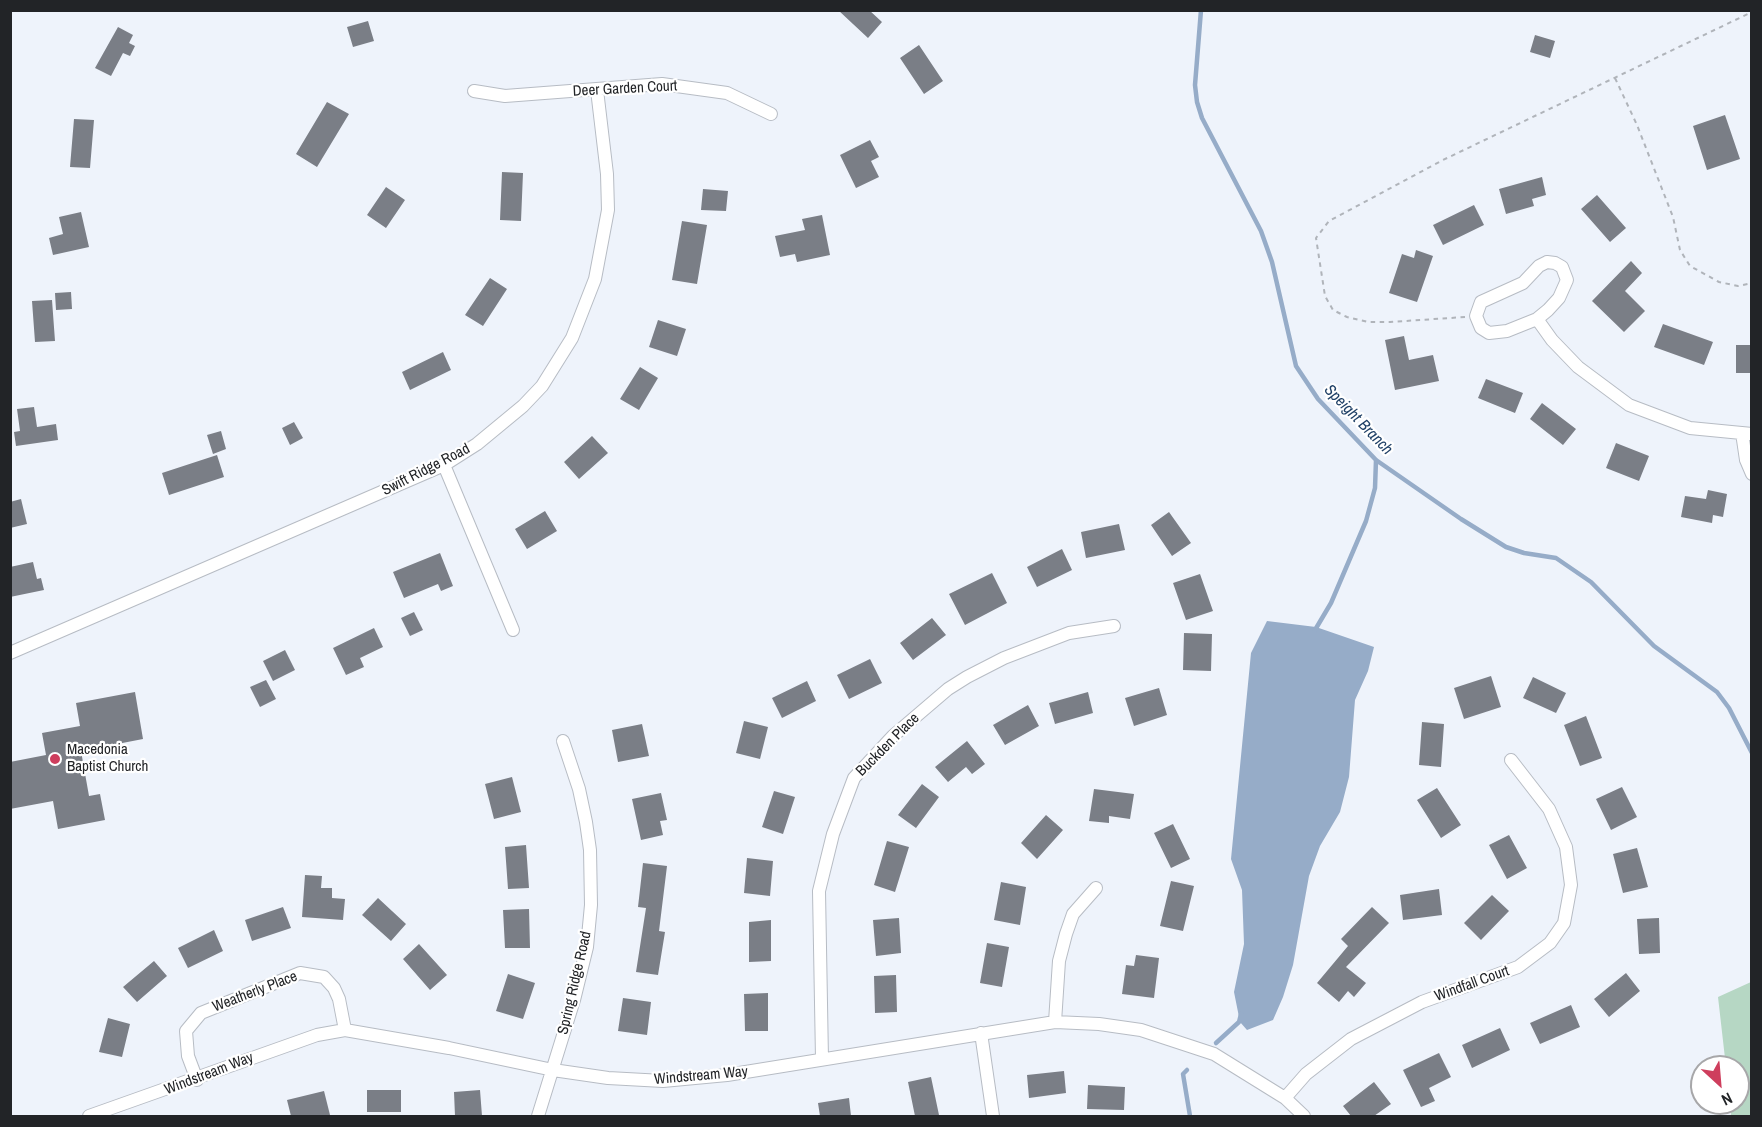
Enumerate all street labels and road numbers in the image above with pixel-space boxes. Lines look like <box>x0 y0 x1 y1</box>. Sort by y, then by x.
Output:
street label: Deer Garden Court <box>572 77 678 101</box>
street label: Swift Ridge Road <box>379 440 473 500</box>
street label: Buckden Place <box>853 710 923 780</box>
street label: Spring Ridge Road <box>554 930 596 1036</box>
street label: Windfall Court <box>1432 962 1512 1006</box>
street label: Weatherly Place <box>210 968 300 1016</box>
street label: Windstream Way <box>162 1049 256 1099</box>
street label: Windstream Way <box>653 1063 749 1089</box>

